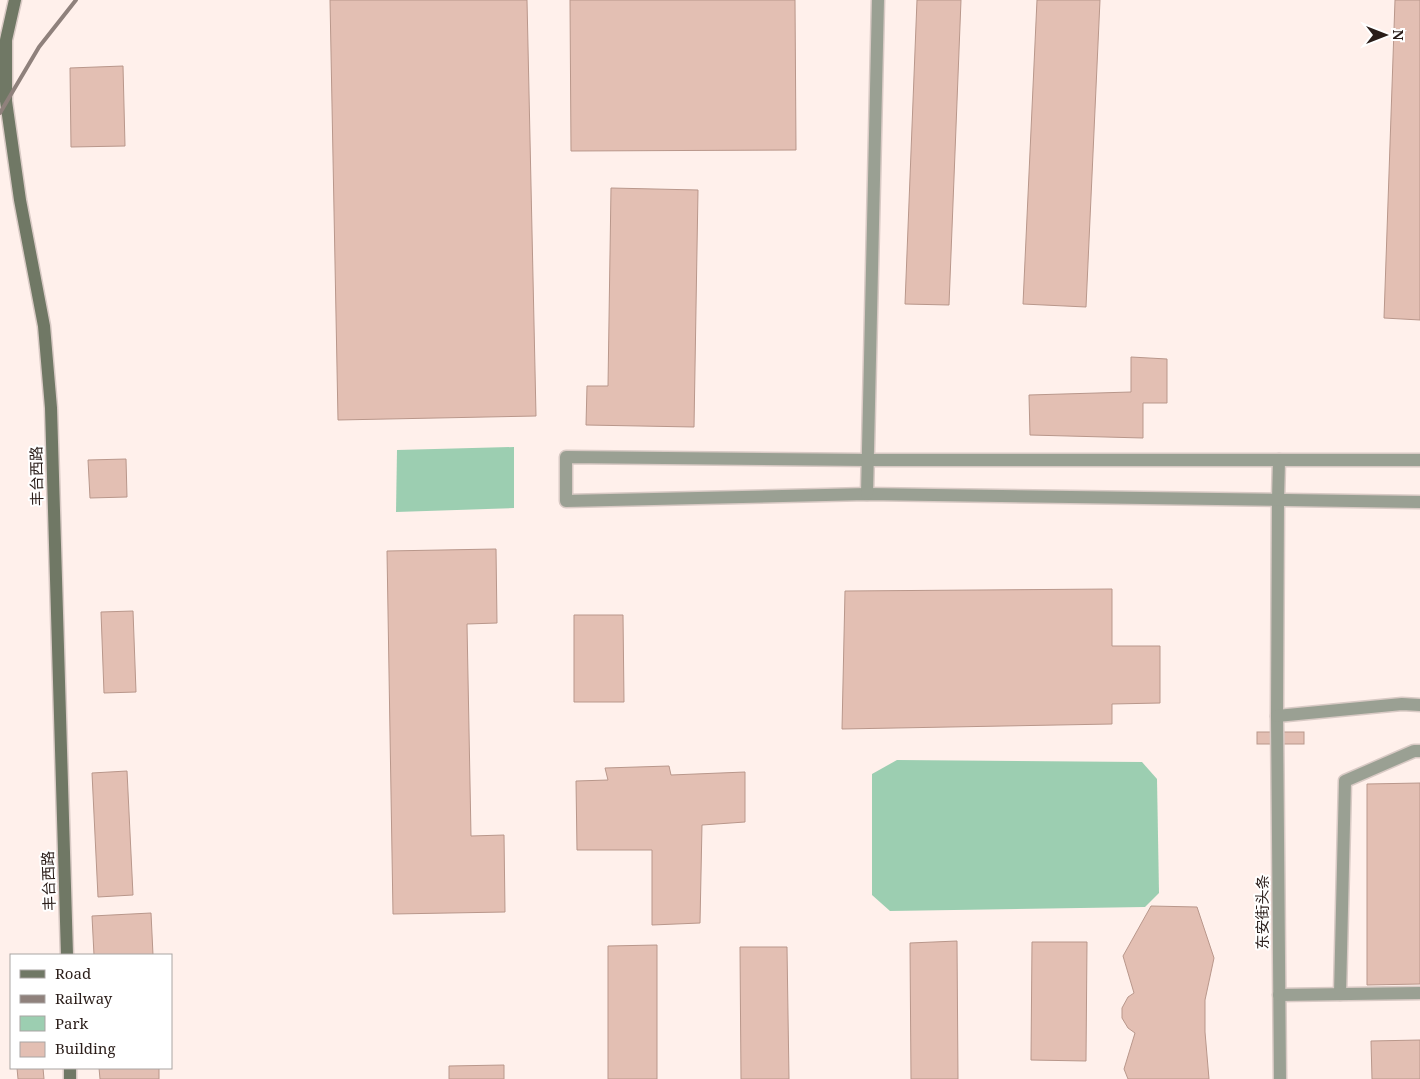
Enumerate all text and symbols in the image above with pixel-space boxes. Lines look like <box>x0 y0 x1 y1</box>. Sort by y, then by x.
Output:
north arrow <box>1360 10 1410 60</box>
text: N <box>1389 29 1408 41</box>
street label: 丰台西路 <box>25 446 47 506</box>
street label: 丰台西路 <box>37 851 59 911</box>
street label: 东安街头条 <box>1252 874 1272 950</box>
legend <box>10 954 172 1069</box>
text: Road <box>55 963 91 983</box>
text: Railway <box>55 988 113 1008</box>
text: Park <box>55 1013 89 1033</box>
text: Building <box>55 1038 116 1058</box>

